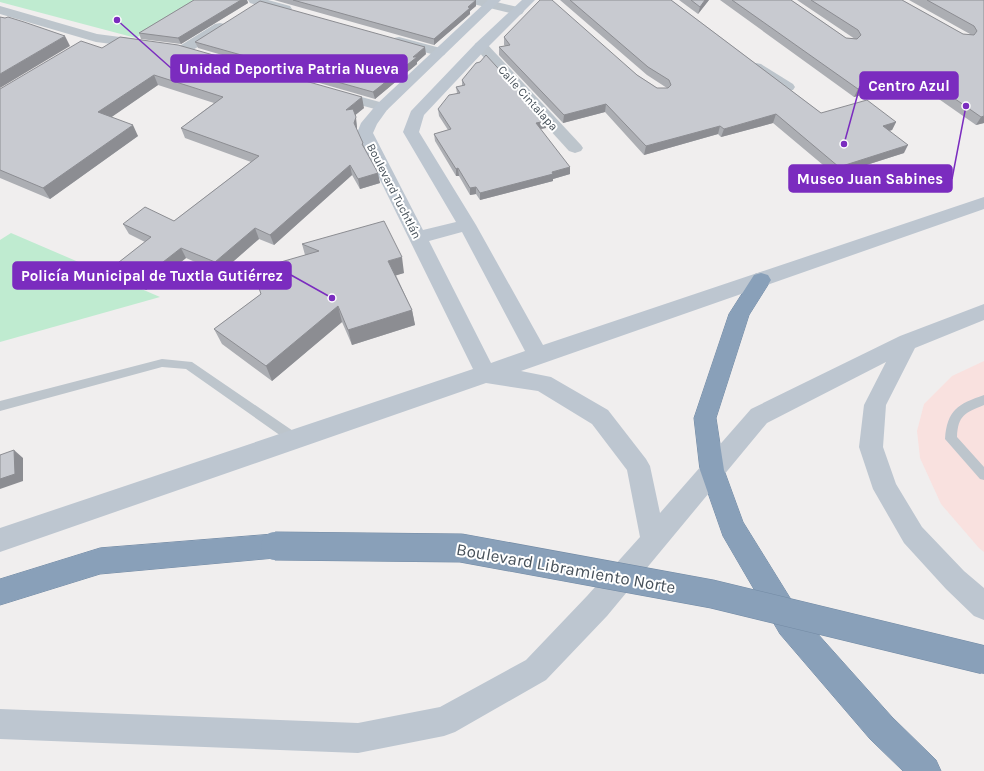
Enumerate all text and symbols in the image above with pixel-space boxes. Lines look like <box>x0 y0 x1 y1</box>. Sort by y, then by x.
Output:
callout: Unidad Deportiva Patria Nueva <box>171 55 407 82</box>
text: Unidad Deportiva Patria Nueva <box>179 60 399 78</box>
street label: Calle Cintalapa <box>495 63 561 133</box>
callout: Centro Azul <box>860 72 958 99</box>
text: Centro Azul <box>868 77 950 95</box>
street label: Boulevard Tuchtlán <box>364 141 424 241</box>
callout: Museo Juan Sabines <box>789 165 952 192</box>
text: Museo Juan Sabines <box>797 170 943 188</box>
callout: Policía Municipal de Tuxtla Gutiérrez <box>13 262 291 289</box>
text: Policía Municipal de Tuxtla Gutiérrez <box>21 267 283 285</box>
street label: Boulevard Libramiento Norte <box>455 539 677 597</box>

